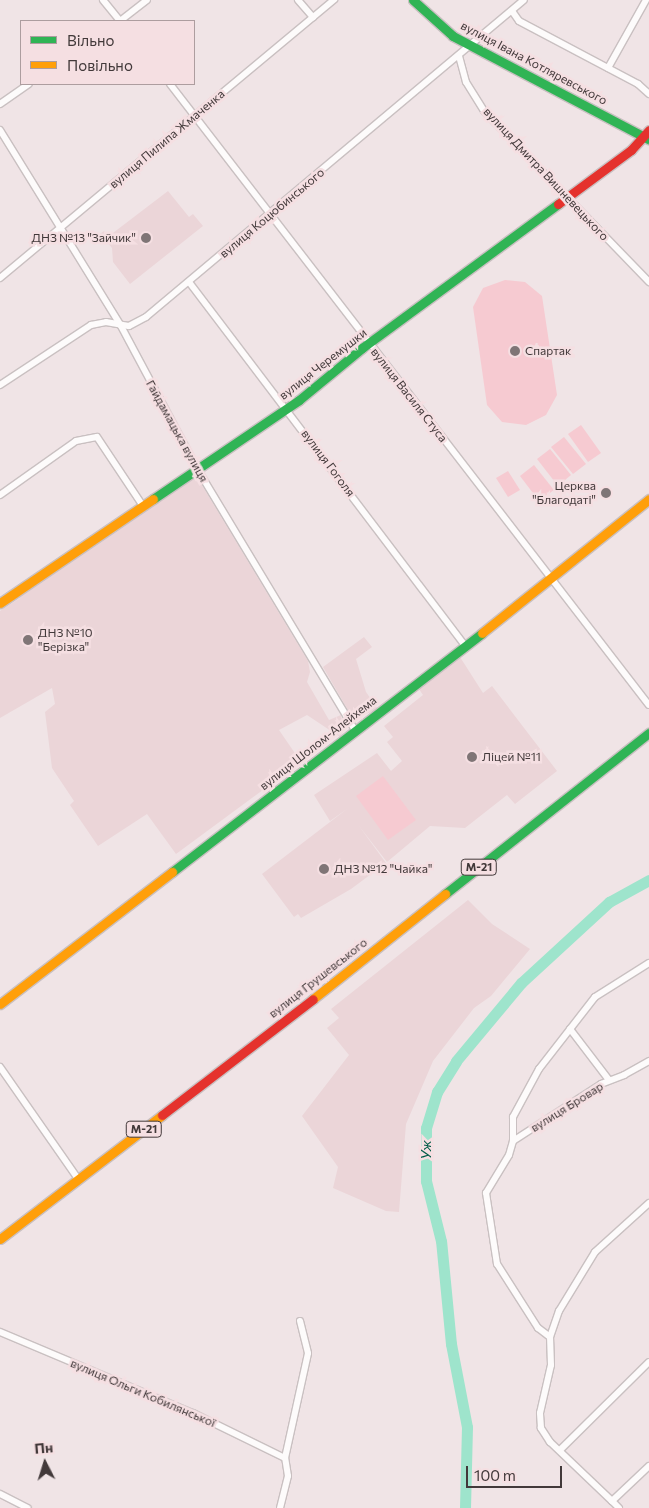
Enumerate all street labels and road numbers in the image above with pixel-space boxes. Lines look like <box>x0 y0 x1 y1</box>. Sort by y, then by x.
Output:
street label: вулиця Івана Котляревського <box>458 18 610 108</box>
street label: вулиця Пилипа Жмаченка <box>106 87 228 191</box>
street label: вулиця Дмитра Вишневецького <box>480 104 612 244</box>
street label: вулиця Коцюбинського <box>217 165 327 261</box>
street label: вулиця Черемушки <box>276 325 370 403</box>
street label: вулиця Василя Стуса <box>368 345 450 445</box>
street label: Гайдамацька вулиця <box>143 378 211 484</box>
street label: вулиця Гоголя <box>298 427 358 499</box>
street label: вулиця Шолом-Алейхема <box>257 693 379 793</box>
road number: М-21 <box>460 859 498 876</box>
street label: вулиця Грушевського <box>266 935 370 1021</box>
street label: вулиця Бровар <box>528 1079 606 1135</box>
road number: М-21 <box>125 1120 163 1138</box>
street label: вулиця Ольги Кобилянської <box>68 1356 218 1430</box>

